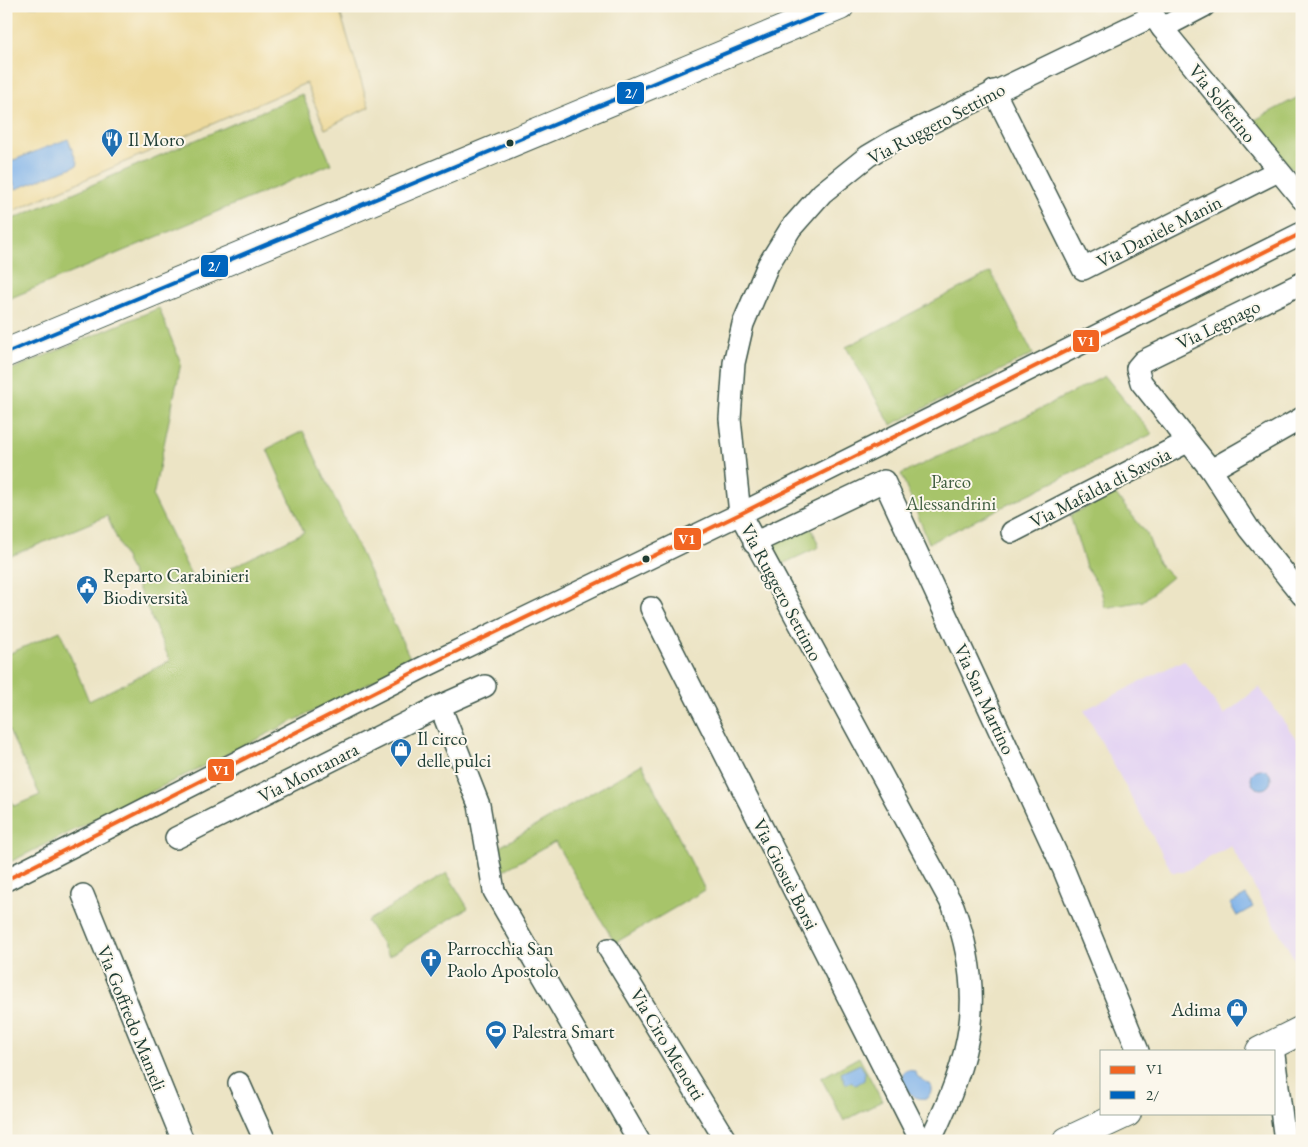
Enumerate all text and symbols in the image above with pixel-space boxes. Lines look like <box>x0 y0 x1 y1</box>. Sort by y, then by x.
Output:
street label: Via Solferino <box>1183 59 1262 148</box>
street label: Via Ruggero Settimo <box>863 77 1009 170</box>
line badge: 2/ <box>616 81 645 105</box>
text: 2/ <box>624 84 638 102</box>
restaurant icon: Il Moro <box>100 127 124 158</box>
place label: Il Moro <box>128 127 185 152</box>
unlabelled marker <box>505 138 515 148</box>
street label: Via Daniele Manin <box>1092 189 1226 274</box>
line badge: 2/ <box>200 254 229 278</box>
text: 2/ <box>207 257 221 275</box>
street label: Via Legnago <box>1172 293 1264 356</box>
line badge: V1 <box>1072 329 1100 353</box>
text: V1 <box>1077 332 1095 350</box>
street label: Via Mafalda di Savoia <box>1025 441 1175 534</box>
park label: Parco Alessandrini <box>905 469 996 516</box>
street label: Via Ruggero Settimo <box>735 519 828 665</box>
line badge: V1 <box>673 527 702 551</box>
text: V1 <box>678 530 696 548</box>
unlabelled marker <box>641 554 651 564</box>
place label: Reparto Carabinieri Biodiversità <box>103 563 249 610</box>
public building icon: Reparto Carabinieri Biodiversità <box>75 574 99 605</box>
street label: Via San Martino <box>948 640 1021 759</box>
place label: Il circo delle pulci <box>417 726 492 773</box>
street label: Via Montanara <box>254 736 363 808</box>
shop icon: Il circo delle pulci <box>389 737 413 768</box>
line badge: V1 <box>207 758 235 782</box>
text: V1 <box>212 761 230 779</box>
street label: Via Giosuè Borsi <box>747 814 824 934</box>
place label: Parrocchia San Paolo Apostolo <box>447 936 559 983</box>
street label: Via Goffredo Mameli <box>91 942 172 1095</box>
church icon: Parrocchia San Paolo Apostolo <box>419 947 443 978</box>
street label: Via Ciro Menotti <box>624 984 711 1105</box>
place label: Adima <box>1170 997 1221 1022</box>
shop icon: Adima <box>1225 997 1249 1028</box>
sports icon: Palestra Smart <box>484 1019 508 1050</box>
place label: Palestra Smart <box>512 1019 614 1044</box>
legend <box>1100 1050 1276 1114</box>
text: V1 <box>1146 1059 1163 1078</box>
text: 2/ <box>1146 1085 1159 1104</box>

